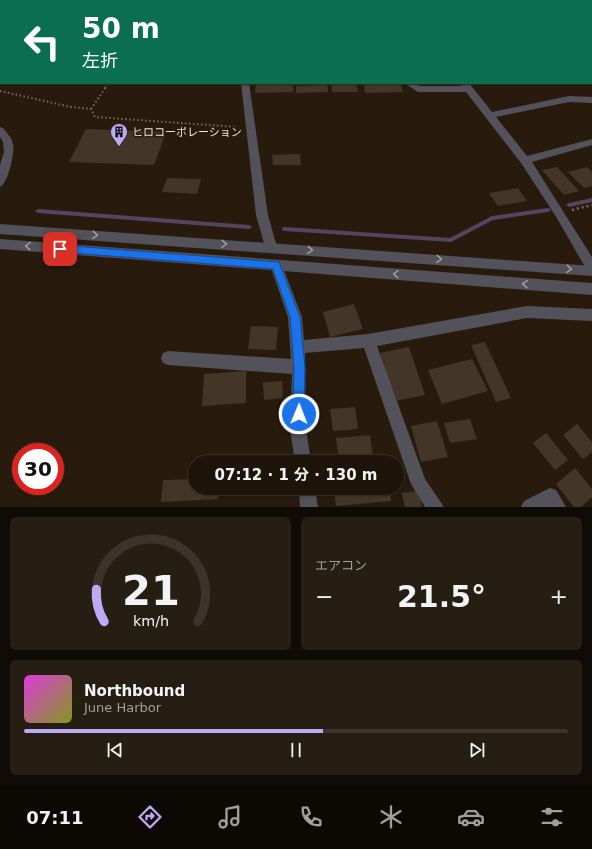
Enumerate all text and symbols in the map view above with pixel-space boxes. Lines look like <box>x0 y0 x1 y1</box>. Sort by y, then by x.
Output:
text: 50 m <box>82 12 160 45</box>
icon: left <box>16 16 68 68</box>
text: 左折 <box>82 50 118 71</box>
building icon: ヒロコーポレーション <box>109 122 129 147</box>
place label: ヒロコーポレーション <box>132 126 242 139</box>
one-way arrow <box>92 230 98 239</box>
pin <box>43 232 77 266</box>
icon: arrive <box>49 238 71 260</box>
one-way arrow <box>221 239 228 248</box>
one-way arrow <box>25 242 31 251</box>
one-way arrow <box>307 245 313 254</box>
one-way arrow <box>436 255 443 264</box>
one-way arrow <box>566 265 572 274</box>
one-way arrow <box>393 270 399 279</box>
one-way arrow <box>522 280 528 289</box>
position arrow <box>278 393 320 435</box>
speed limit sign: 30 <box>12 443 64 495</box>
text: 07:12 · 1 分 · 130 m <box>215 466 377 484</box>
text: エアコン <box>315 558 367 573</box>
text: 21 <box>122 565 179 614</box>
text: 21.5° <box>397 579 486 614</box>
text: − <box>315 584 333 609</box>
text: + <box>550 584 568 609</box>
text: km/h <box>132 612 169 628</box>
text: Northbound <box>84 682 185 700</box>
text: June Harbor <box>84 700 161 715</box>
icon: previous <box>104 739 126 761</box>
icon: pause <box>285 739 307 761</box>
icon: next <box>466 739 488 761</box>
icon: directions <box>136 803 164 831</box>
icon: music <box>216 803 244 831</box>
icon: phone <box>297 803 325 831</box>
icon: climate <box>377 803 405 831</box>
icon: car <box>457 803 485 831</box>
icon: filters <box>538 803 566 831</box>
text: 07:11 <box>26 807 83 828</box>

